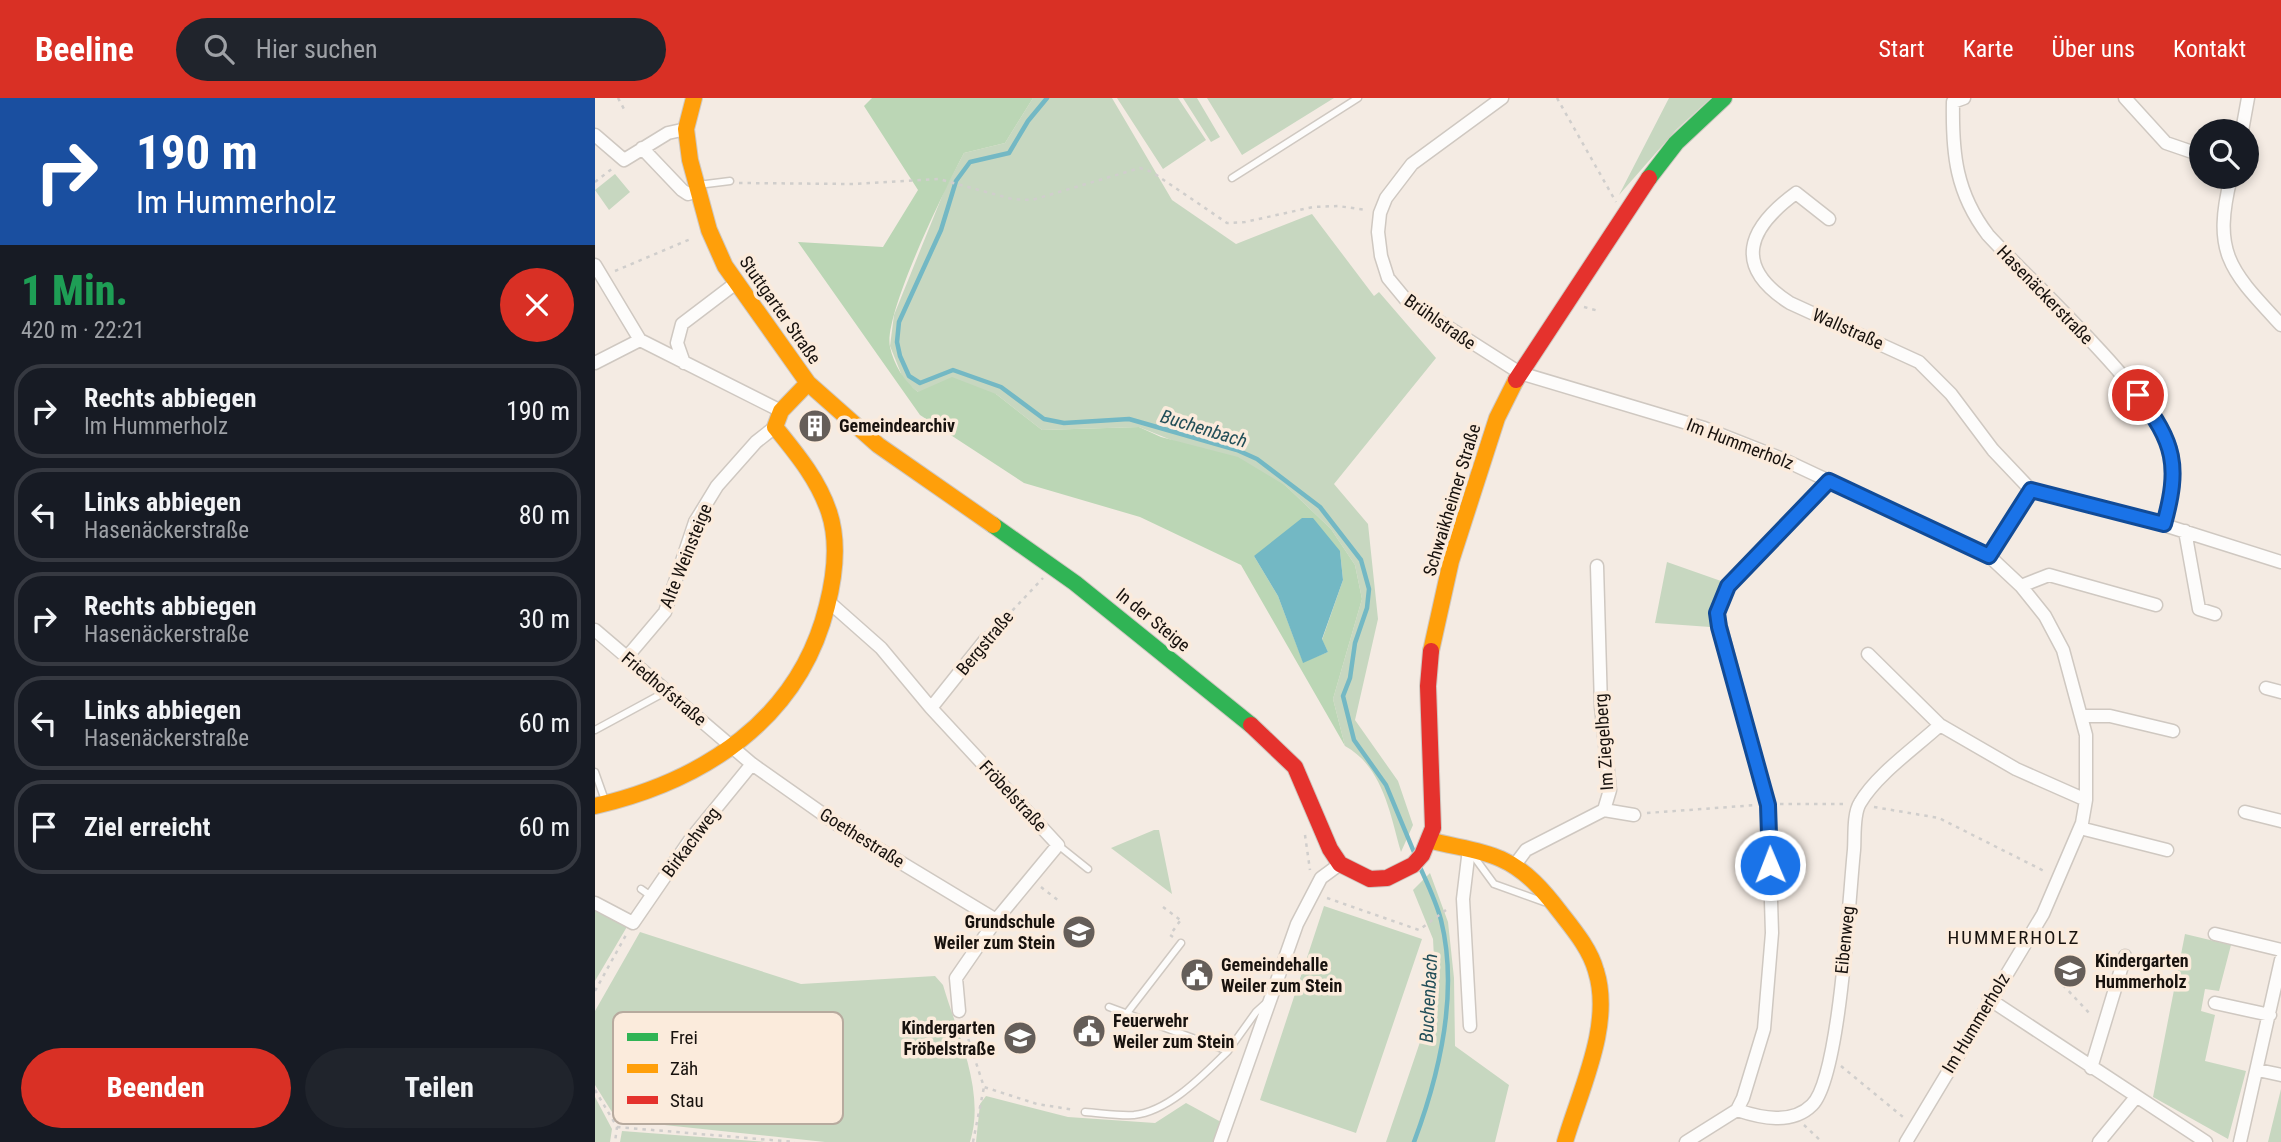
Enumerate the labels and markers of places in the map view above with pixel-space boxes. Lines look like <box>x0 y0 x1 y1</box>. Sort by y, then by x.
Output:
pin <box>2108 365 2168 425</box>
building icon: Gemeindearchiv <box>796 407 834 445</box>
place label: Gemeindearchiv <box>839 415 955 436</box>
place label: Grundschule Weiler zum Stein <box>934 911 1055 953</box>
school or university icon: Grundschule Weiler zum Stein <box>1060 913 1098 951</box>
place label: Kindergarten Hummerholz <box>2095 950 2189 992</box>
school or university icon: Kindergarten Hummerholz <box>2051 952 2089 990</box>
place label: Gemeindehalle Weiler zum Stein <box>1221 954 1342 996</box>
public building icon: Gemeindehalle Weiler zum Stein <box>1178 956 1216 994</box>
place label: Feuerwehr Weiler zum Stein <box>1113 1010 1234 1052</box>
public building icon: Feuerwehr Weiler zum Stein <box>1070 1012 1108 1050</box>
place label: Kindergarten Fröbelstraße <box>901 1017 995 1059</box>
school or university icon: Kindergarten Fröbelstraße <box>1001 1019 1039 1057</box>

